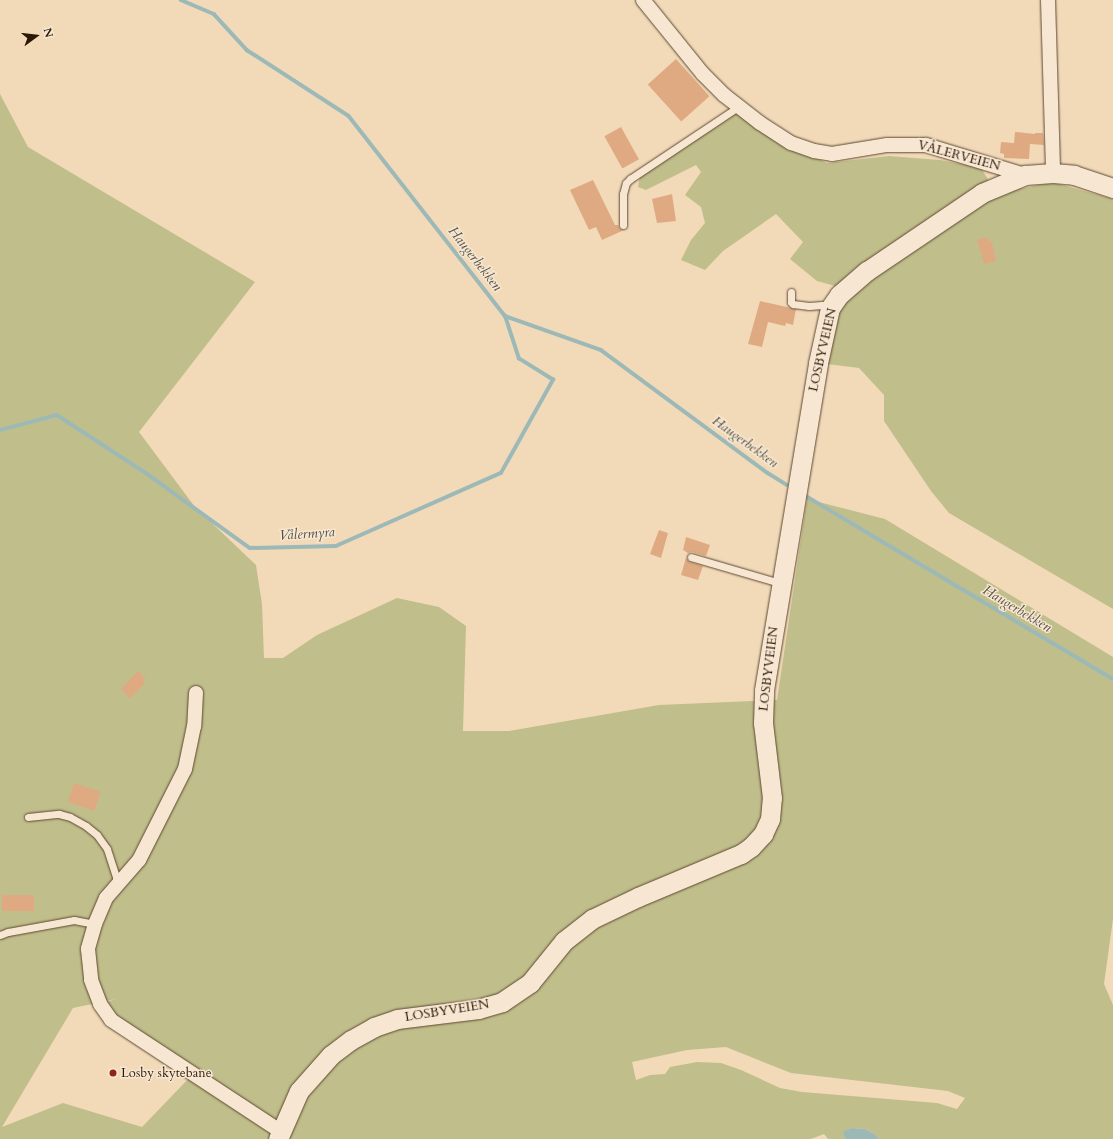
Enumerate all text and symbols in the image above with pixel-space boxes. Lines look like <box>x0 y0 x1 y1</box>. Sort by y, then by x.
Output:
north arrow <box>16 16 56 56</box>
text: N <box>40 26 57 39</box>
street label: VÅLERVEIEN <box>916 137 1002 175</box>
water label: Haugerbekken <box>445 223 505 295</box>
street label: LOSBYVEIEN <box>806 307 840 393</box>
water label: Haugerbekken <box>709 412 781 472</box>
water label: Vålermyra <box>279 524 335 544</box>
water label: Haugerbekken <box>979 582 1055 636</box>
street label: LOSBYVEIEN <box>756 626 782 712</box>
street label: LOSBYVEIEN <box>404 997 490 1025</box>
place label: Losby skytebane <box>121 1065 212 1081</box>
marker: Losby skytebane <box>108 1068 118 1078</box>

